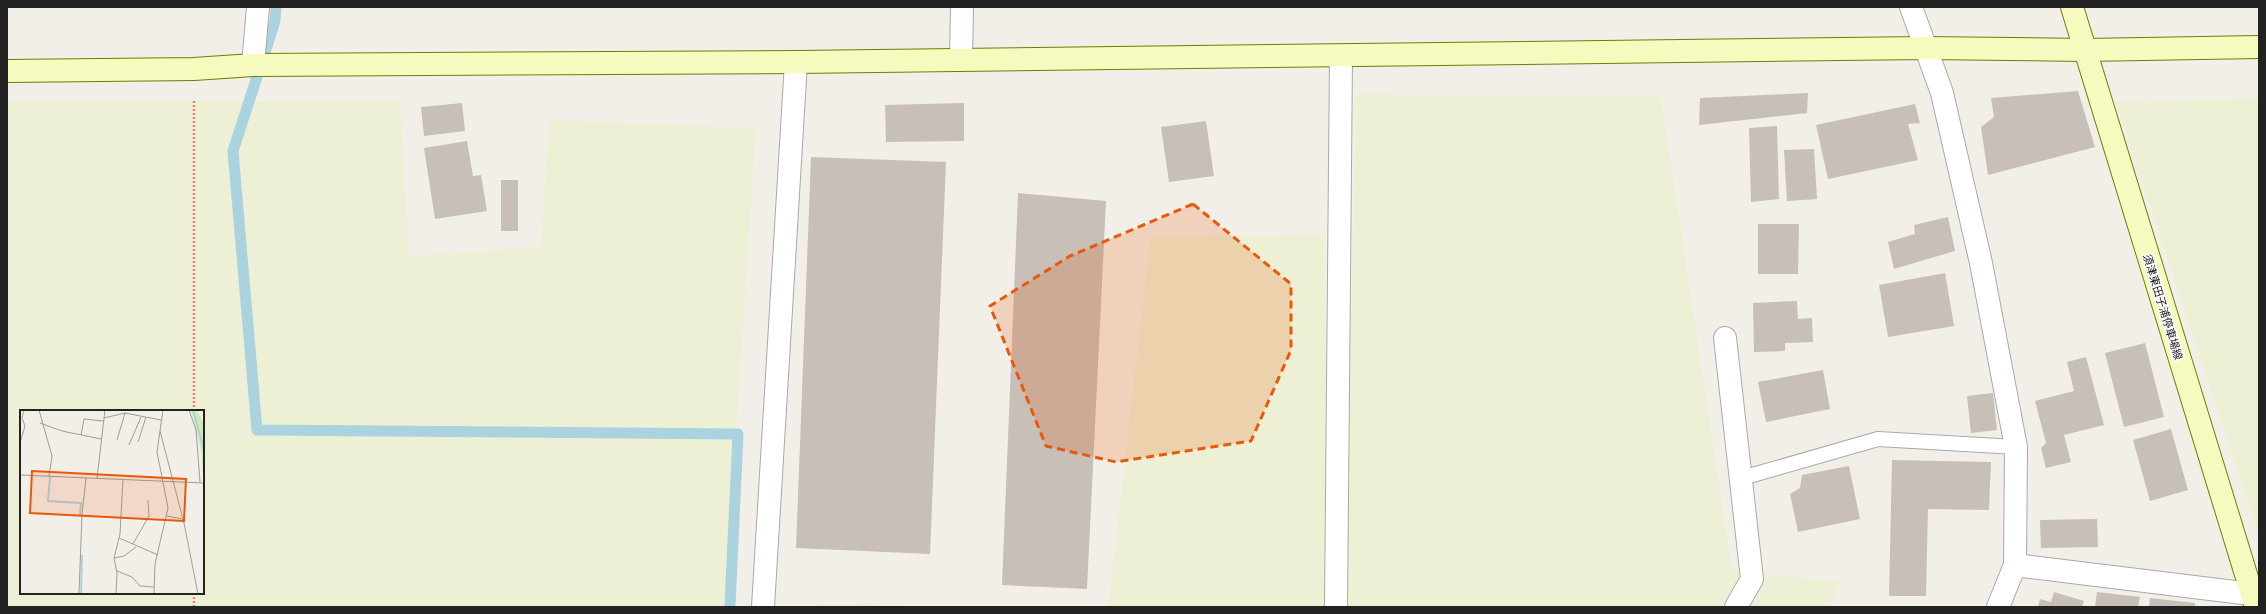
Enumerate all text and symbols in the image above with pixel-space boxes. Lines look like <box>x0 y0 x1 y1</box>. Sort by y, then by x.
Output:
street label: 須津東田子浦停車場線 <box>2140 252 2186 362</box>
inset map <box>20 410 204 594</box>

